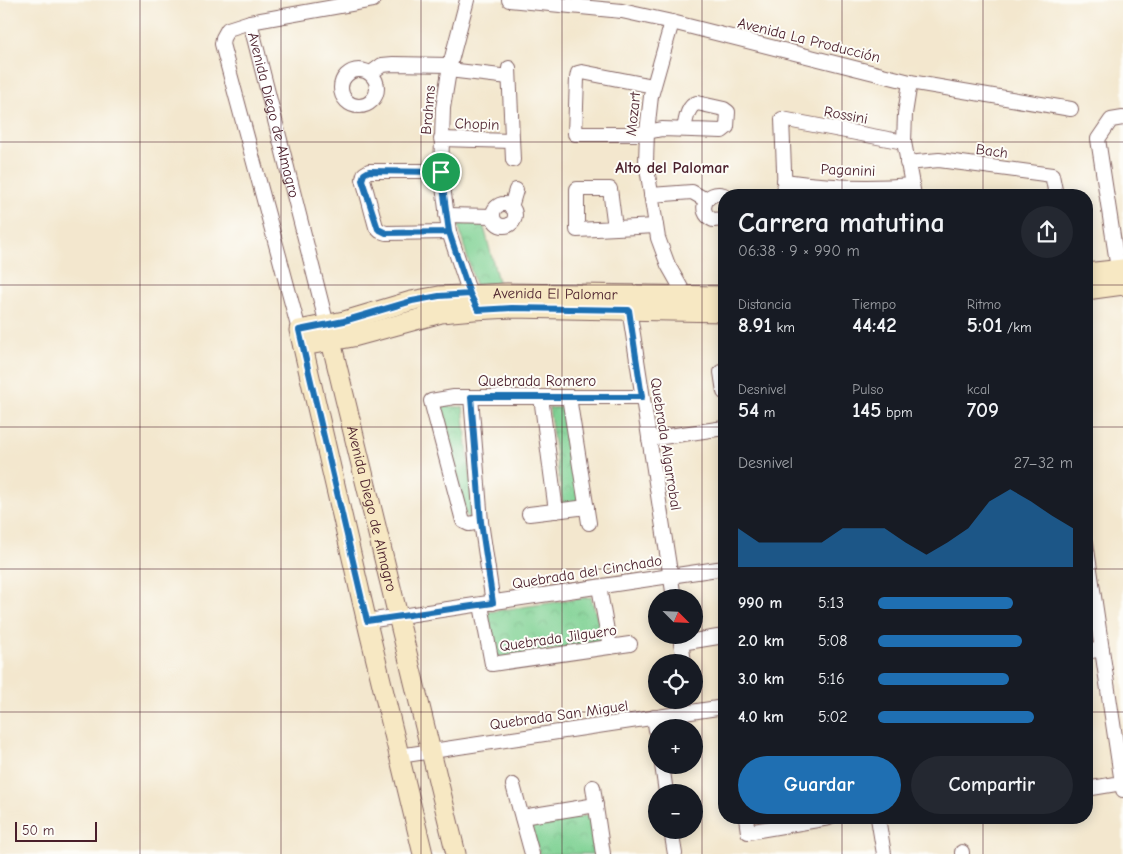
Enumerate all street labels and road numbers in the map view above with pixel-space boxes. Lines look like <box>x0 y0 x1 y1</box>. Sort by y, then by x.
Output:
street label: Avenida La Producción <box>736 14 882 66</box>
street label: Avenida Diego de Almagro <box>244 30 303 200</box>
street label: Brahms <box>417 85 439 135</box>
street label: Mozart <box>622 90 644 137</box>
street label: Rossini <box>823 102 869 128</box>
street label: Chopin <box>454 114 500 134</box>
street label: Bach <box>975 140 1009 162</box>
street label: Paganini <box>820 160 876 180</box>
street label: Avenida El Palomar <box>492 284 618 304</box>
street label: Quebrada Romero <box>478 372 596 390</box>
street label: Quebrada Algarrobal <box>647 376 685 512</box>
street label: Avenida Diego de Almagro <box>343 424 401 593</box>
street label: Quebrada del Cinchado <box>511 551 663 593</box>
street label: Quebrada Jilguero <box>498 621 618 655</box>
street label: Quebrada San Miguel <box>489 696 629 734</box>

